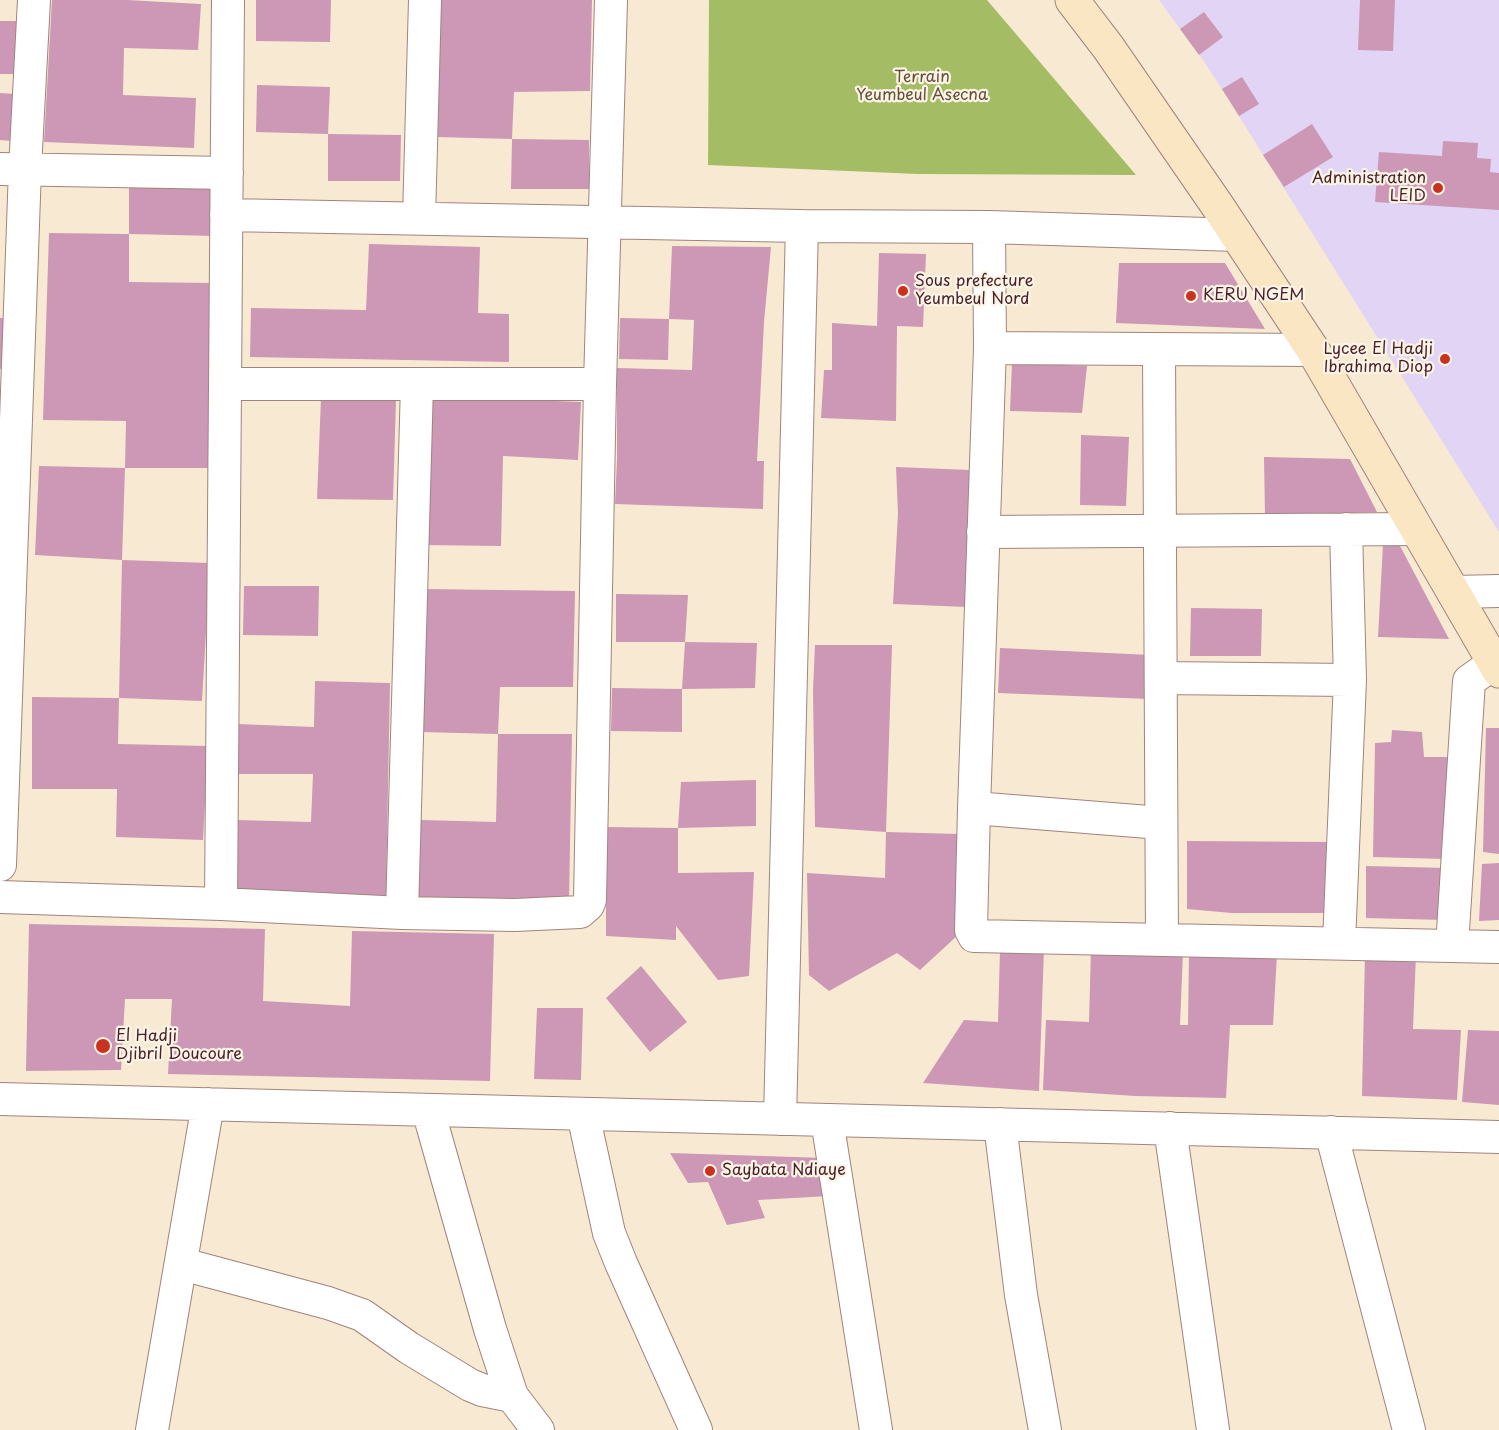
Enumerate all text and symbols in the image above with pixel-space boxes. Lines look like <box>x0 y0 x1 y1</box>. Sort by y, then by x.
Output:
park label: Terrain Yeumbeul Asecna <box>856 68 988 106</box>
place label: Administration LEID <box>1312 169 1426 207</box>
marker: Administration LEID <box>1431 181 1445 195</box>
place label: Sous prefecture Yeumbeul Nord <box>915 272 1034 310</box>
marker: Sous prefecture Yeumbeul Nord <box>896 284 910 298</box>
place label: KERU NGEM <box>1203 286 1304 306</box>
marker: KERU NGEM <box>1184 289 1198 303</box>
place label: Lycee El Hadji Ibrahima Diop <box>1323 340 1433 378</box>
marker: Lycee El Hadji Ibrahima Diop <box>1438 352 1452 366</box>
place label: El Hadji Djibril Doucoure <box>116 1027 242 1065</box>
marker: El Hadji Djibril Doucoure <box>94 1037 112 1055</box>
place label: Saybata Ndiaye <box>722 1161 846 1181</box>
marker: Saybata Ndiaye <box>703 1164 717 1178</box>

